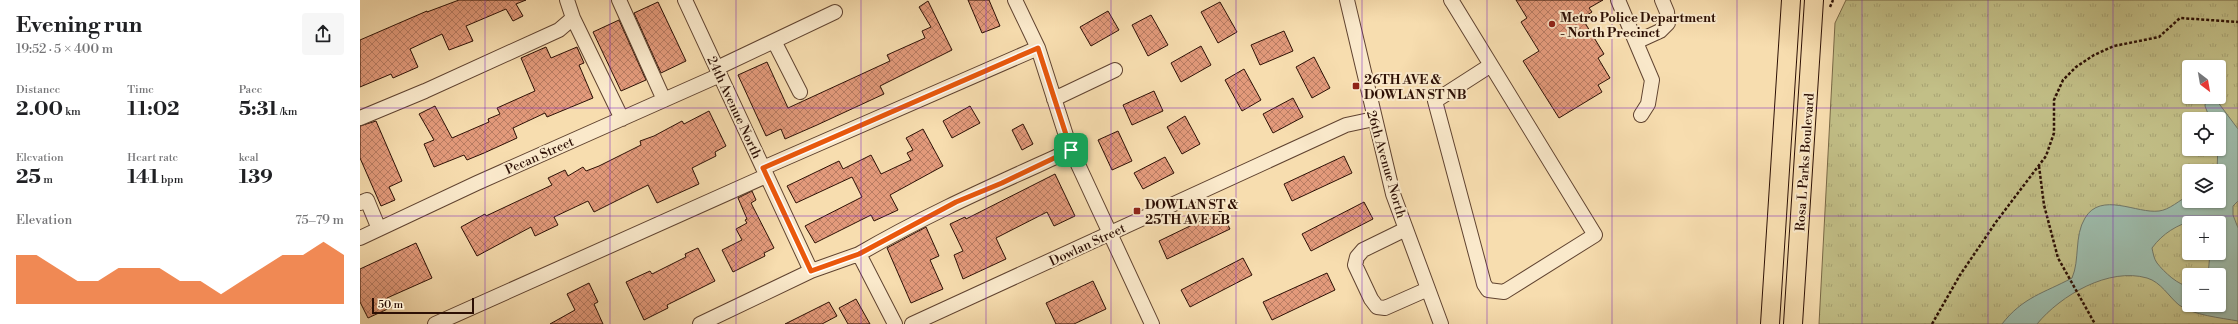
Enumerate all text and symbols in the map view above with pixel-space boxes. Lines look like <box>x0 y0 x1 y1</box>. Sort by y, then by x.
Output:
place label: Metro Police Department - North Precinct <box>1560 10 1716 41</box>
text: Evening run <box>16 12 142 39</box>
button: share <box>302 13 344 55</box>
marker: Metro Police Department - North Precinct <box>1547 19 1557 29</box>
text: 19:52 · 5 × 400 m <box>16 41 113 57</box>
street label: 24th Avenue North <box>703 54 765 161</box>
north arrow <box>2182 60 2226 104</box>
map controls <box>2182 60 2226 312</box>
place label: 26TH AVE & DOWLAN ST NB <box>1364 72 1467 103</box>
marker: 26TH AVE & DOWLAN ST NB <box>1351 81 1361 91</box>
text: Distance <box>16 83 60 97</box>
text: Time <box>127 83 154 97</box>
text: Pace <box>239 83 262 97</box>
street label: Rosa L Parks Boulevard <box>1792 92 1818 232</box>
text: 2.00 <box>16 97 63 122</box>
text: 11:02 <box>127 97 179 122</box>
text: 5:31 <box>239 97 278 122</box>
text: km <box>63 105 81 119</box>
text: /km <box>278 105 297 119</box>
street label: 26th Avenue North <box>1363 109 1409 220</box>
button: locate <box>2182 112 2226 156</box>
street label: Pecan Street <box>503 133 577 178</box>
pin <box>1054 133 1088 167</box>
icon: arrive <box>1060 139 1082 161</box>
text: Elevation <box>16 151 64 165</box>
text: Heart rate <box>127 151 178 165</box>
text: kcal <box>239 151 259 165</box>
button: layers <box>2182 164 2226 208</box>
text: 25 <box>16 165 41 190</box>
text: 141 <box>127 165 159 190</box>
text: 139 <box>239 165 273 190</box>
text: m <box>41 173 53 187</box>
text: bpm <box>159 173 183 187</box>
place label: DOWLAN ST & 25TH AVE EB <box>1145 197 1238 228</box>
marker: DOWLAN ST & 25TH AVE EB <box>1132 206 1142 216</box>
text: Elevation <box>16 212 72 228</box>
text: 75–79 m <box>295 212 344 228</box>
button: + <box>2182 216 2226 260</box>
street label: Dowlan Street <box>1047 220 1128 270</box>
button: − <box>2182 268 2226 312</box>
scale bar <box>372 296 474 315</box>
text: 50 m <box>378 298 403 312</box>

